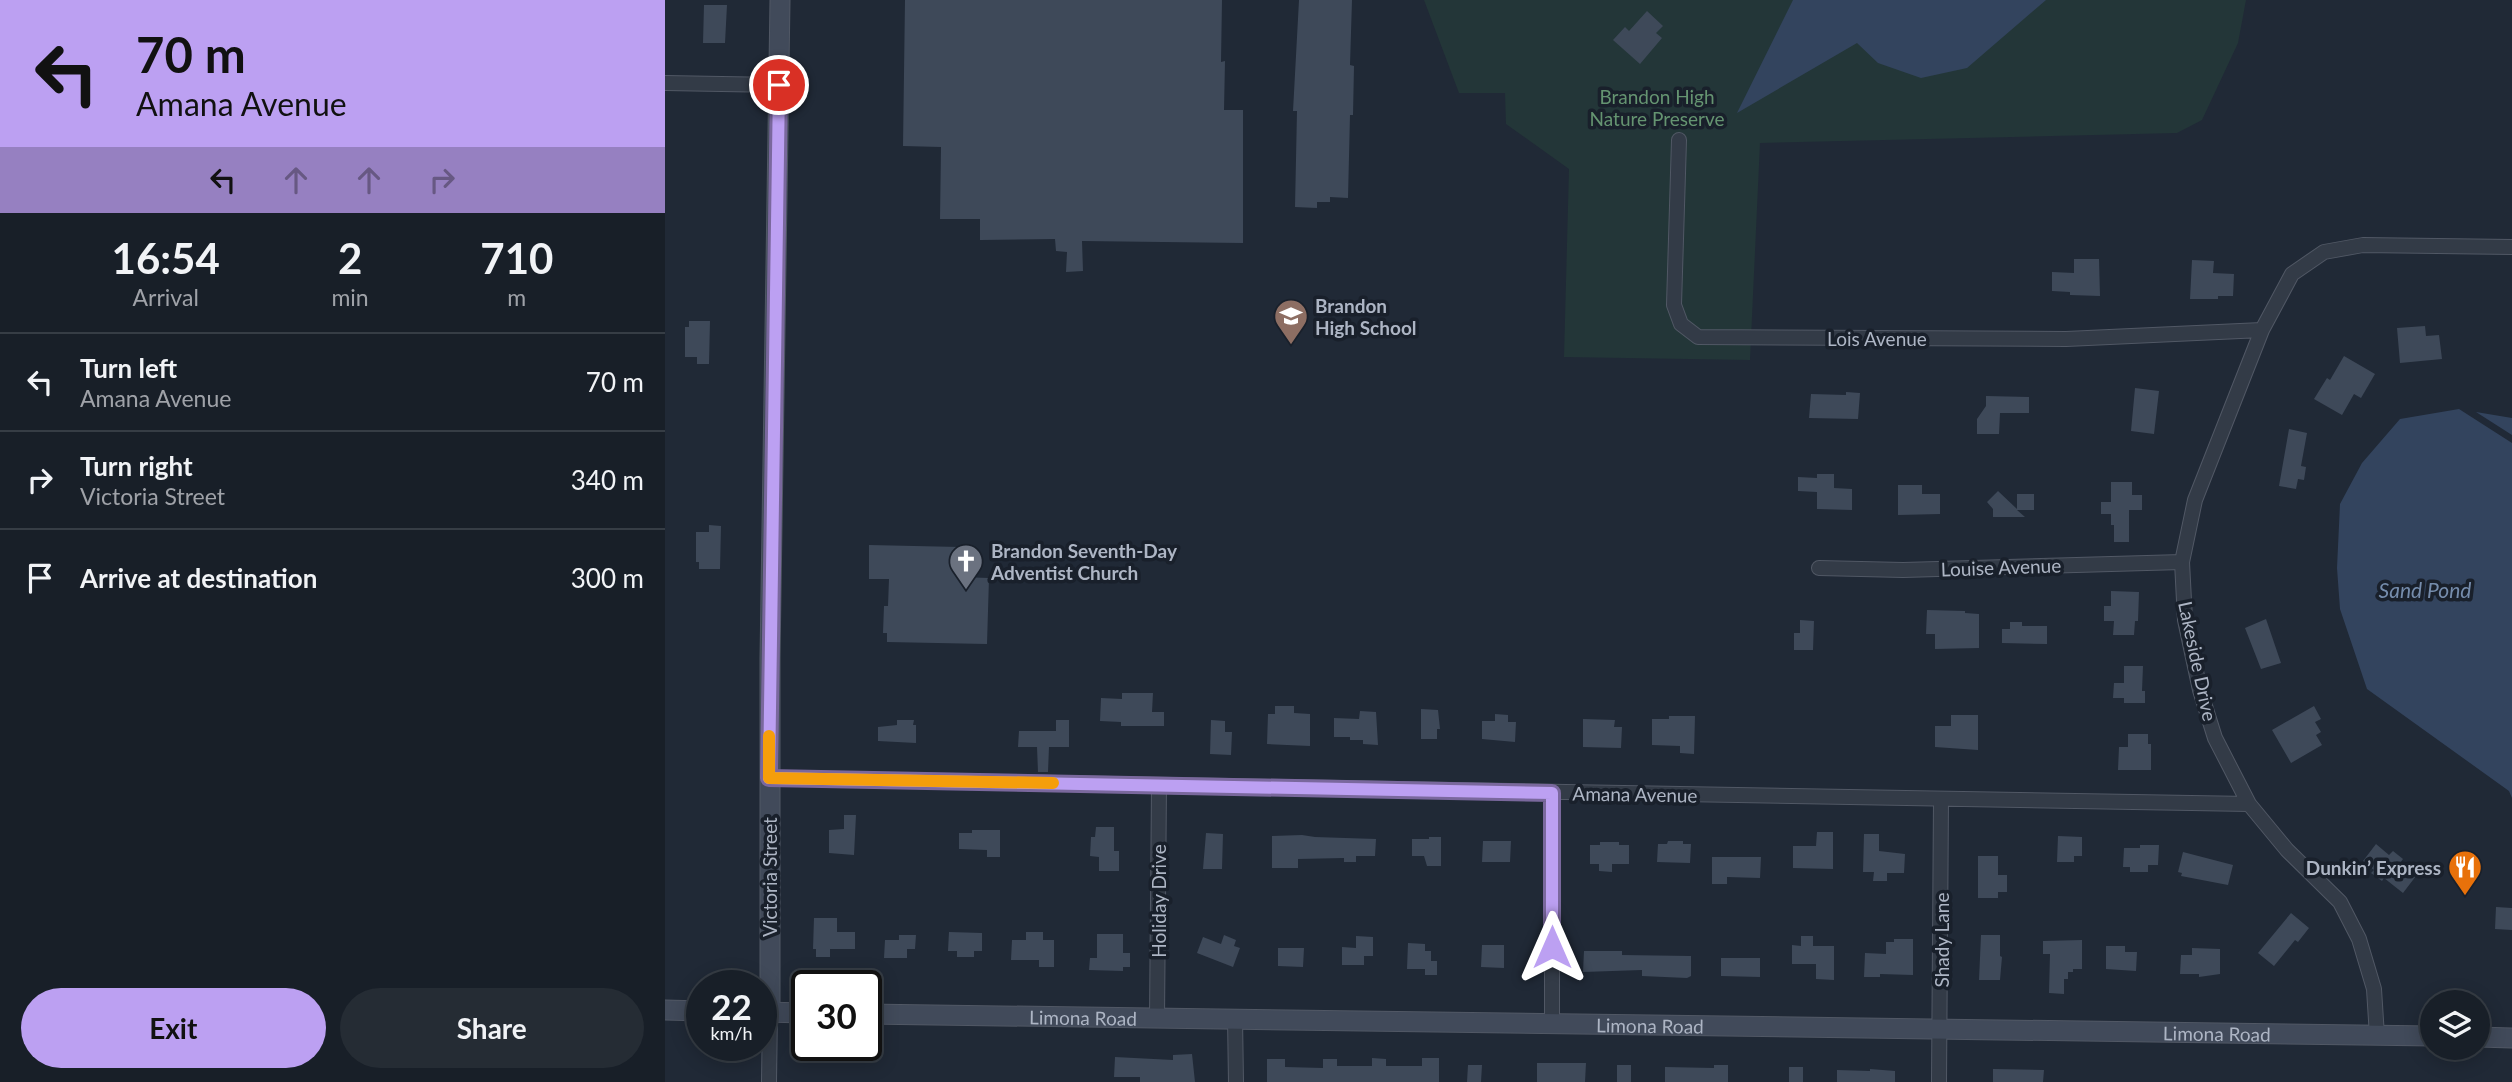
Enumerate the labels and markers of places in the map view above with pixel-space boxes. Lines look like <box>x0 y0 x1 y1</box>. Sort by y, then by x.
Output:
pin <box>749 55 809 115</box>
place label: Brandon High School <box>1315 294 1417 339</box>
school or university icon: Brandon High School <box>1272 297 1310 346</box>
place label: Brandon Seventh-Day Adventist Church <box>990 539 1178 584</box>
church icon: Brandon Seventh-Day Adventist Church <box>947 542 985 591</box>
restaurant icon: Dunkin’ Express <box>2446 848 2484 897</box>
place label: Dunkin’ Express <box>2306 856 2441 879</box>

